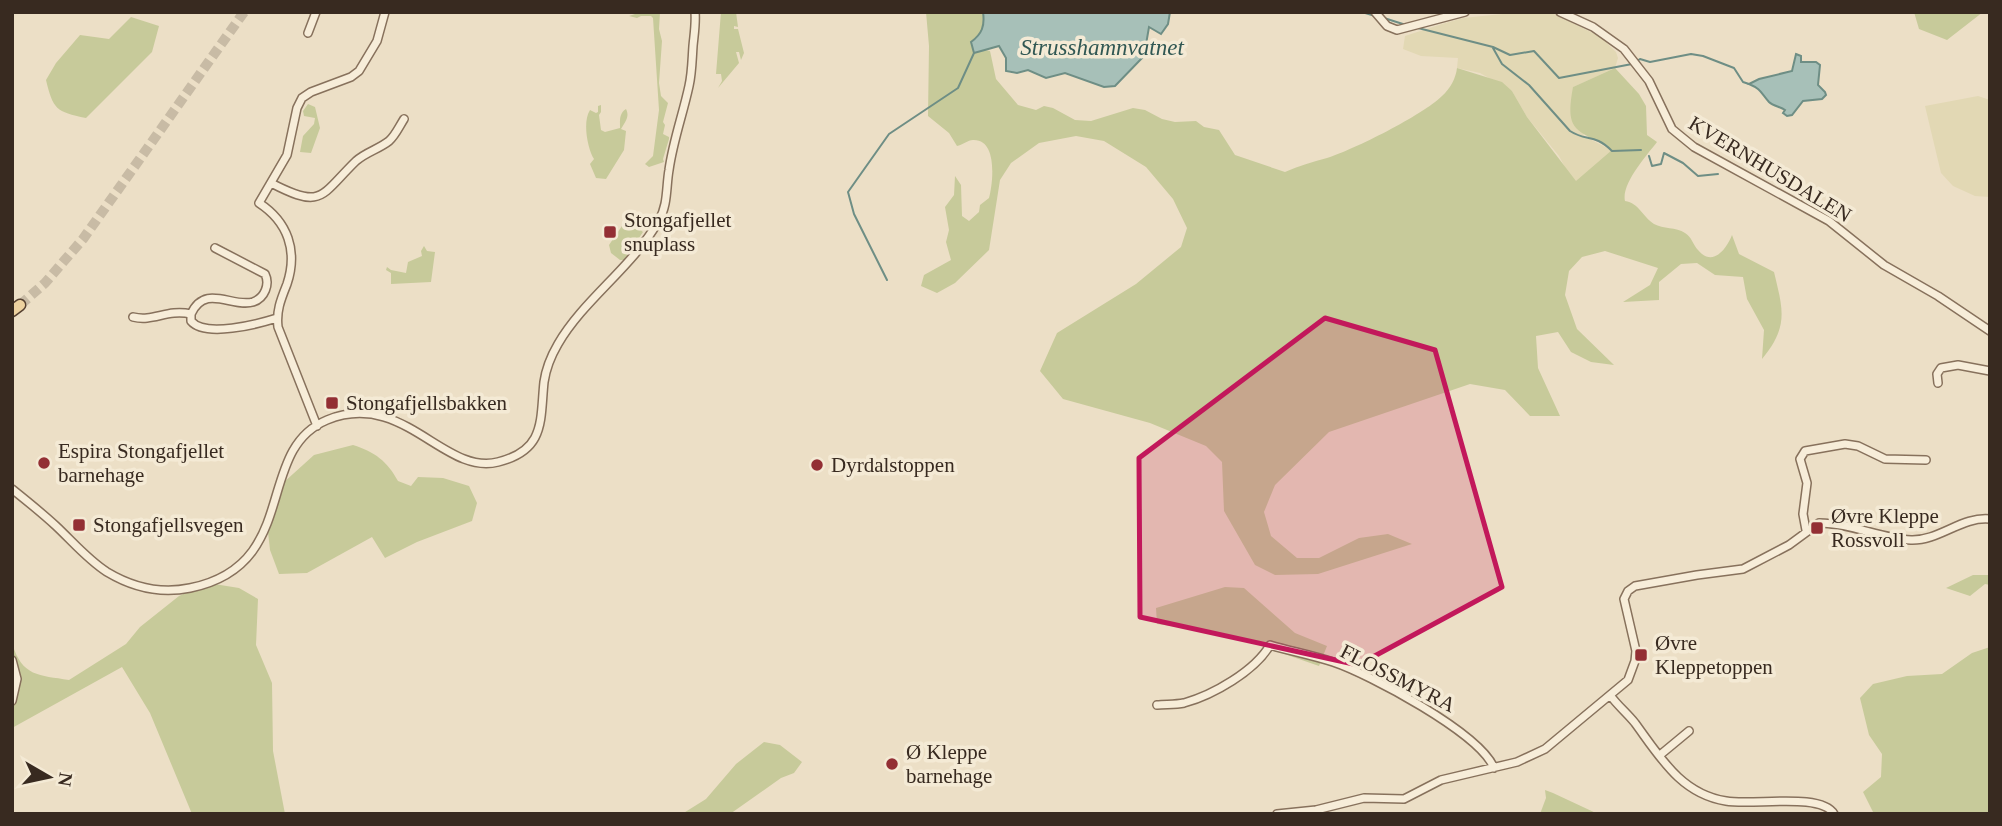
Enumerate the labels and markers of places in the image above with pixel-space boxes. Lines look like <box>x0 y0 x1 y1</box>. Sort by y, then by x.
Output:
place label: Stongafjellet snuplass <box>624 208 731 256</box>
marker: Stongafjellet snuplass <box>602 224 618 240</box>
place label: Stongafjellsbakken <box>346 391 507 415</box>
marker: Stongafjellsbakken <box>324 395 340 411</box>
place label: Espira Stongafjellet barnehage <box>58 439 224 487</box>
place label: Dyrdalstoppen <box>831 453 955 477</box>
marker: Espira Stongafjellet barnehage <box>36 455 52 471</box>
marker: Dyrdalstoppen <box>809 457 825 473</box>
place label: Øvre Kleppe Rossvoll <box>1831 504 1939 552</box>
place label: Stongafjellsvegen <box>93 513 244 537</box>
marker: Stongafjellsvegen <box>71 517 87 533</box>
marker: Øvre Kleppe Rossvoll <box>1809 520 1825 536</box>
place label: Øvre Kleppetoppen <box>1655 631 1773 679</box>
marker: Øvre Kleppetoppen <box>1633 647 1649 663</box>
place label: Ø Kleppe barnehage <box>906 740 992 788</box>
marker: Ø Kleppe barnehage <box>884 756 900 772</box>

